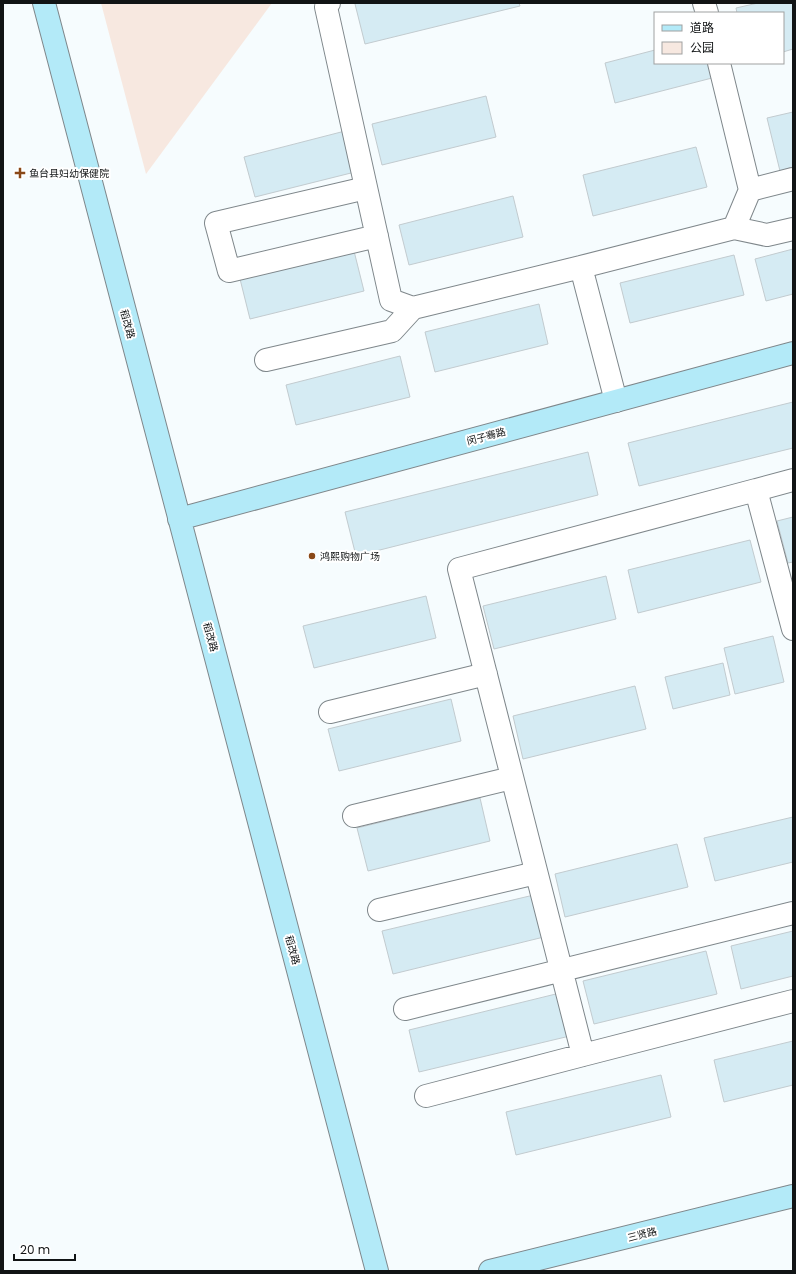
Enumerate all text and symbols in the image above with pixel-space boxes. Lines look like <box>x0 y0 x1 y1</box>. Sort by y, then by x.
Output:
legend <box>654 12 784 64</box>
text: 道路 <box>690 19 714 36</box>
text: 公园 <box>690 39 714 56</box>
place label: 鱼台县妇幼保健院 <box>29 166 109 181</box>
marker: 鱼台县妇幼保健院 <box>14 167 26 179</box>
street label: 稻改路 <box>116 308 139 341</box>
street label: 闵子骞路 <box>465 424 507 449</box>
place label: 鸿熙购物广场 <box>320 549 380 564</box>
marker: 鸿熙购物广场 <box>307 551 317 561</box>
street label: 稻改路 <box>199 621 222 654</box>
street label: 稻改路 <box>281 934 304 967</box>
street label: 三贤路 <box>626 1224 658 1245</box>
scale bar <box>14 1236 75 1262</box>
text: 20 m <box>20 1241 50 1258</box>

